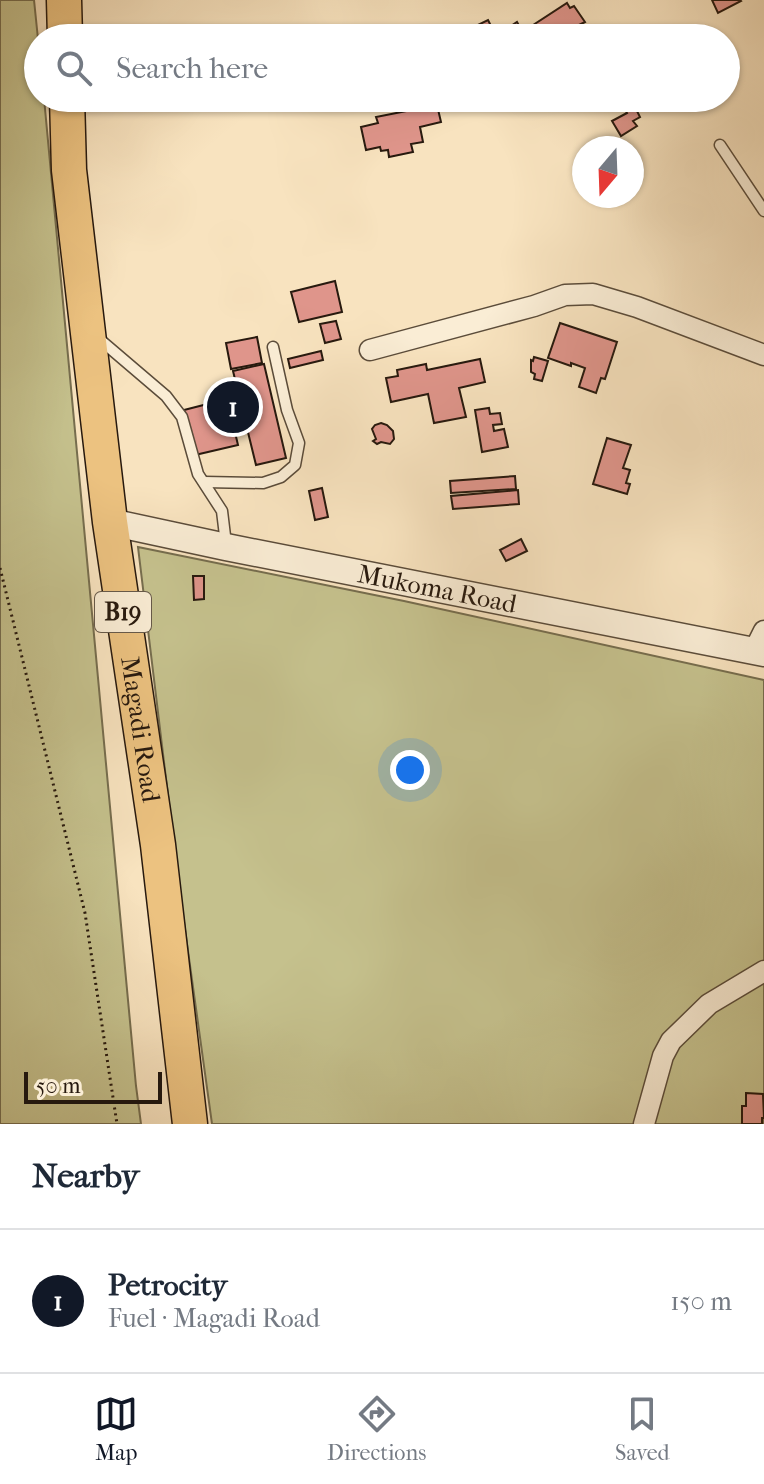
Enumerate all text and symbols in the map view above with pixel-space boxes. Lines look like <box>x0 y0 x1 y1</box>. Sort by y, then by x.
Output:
search box <box>24 24 740 112</box>
icon: search <box>52 46 96 90</box>
text: Search here <box>116 51 268 86</box>
north arrow <box>572 136 644 208</box>
pin: 1 <box>207 377 259 437</box>
street label: Mukoma Road <box>355 558 520 620</box>
road number: B19 <box>95 592 151 632</box>
street label: Magadi Road <box>114 654 167 805</box>
your location <box>390 750 430 790</box>
scale bar <box>24 1068 162 1104</box>
text: 50 m <box>36 1073 81 1099</box>
text: Nearby <box>32 1156 139 1196</box>
text: Petrocity <box>108 1268 227 1303</box>
text: 1 <box>53 1286 63 1317</box>
text: 150 m <box>670 1286 732 1317</box>
text: Fuel · Magadi Road <box>108 1303 320 1334</box>
tab: Map <box>94 1392 138 1466</box>
tab: Directions <box>327 1392 426 1466</box>
tab: Saved <box>615 1392 670 1466</box>

